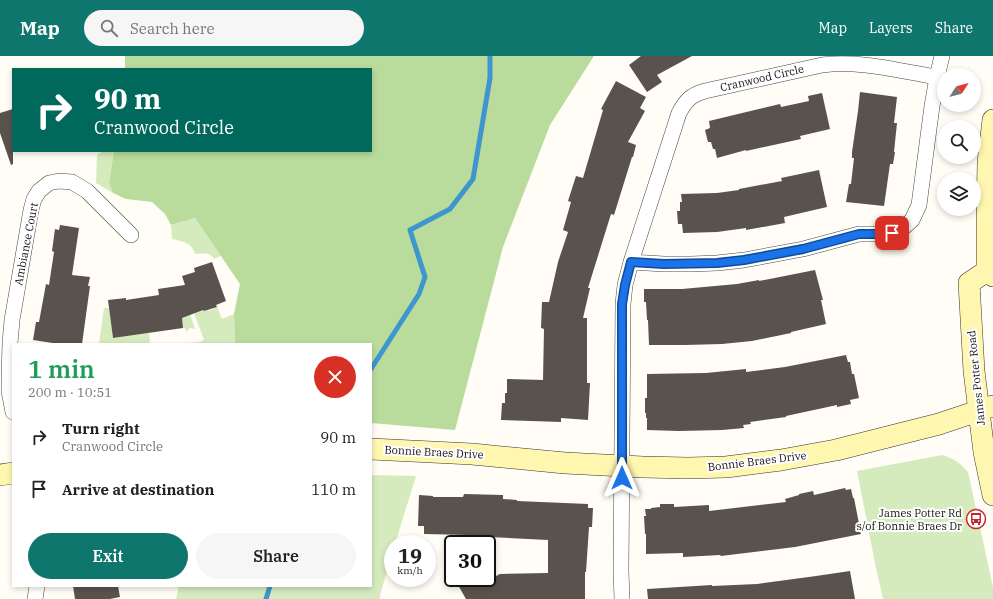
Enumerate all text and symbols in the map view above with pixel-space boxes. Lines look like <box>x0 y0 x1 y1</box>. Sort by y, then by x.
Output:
search box <box>84 10 364 46</box>
text: Map <box>20 16 60 40</box>
icon: search <box>98 17 120 39</box>
text: Search here <box>130 19 214 38</box>
text: Map <box>819 19 847 37</box>
text: Layers <box>869 19 913 37</box>
text: Share <box>935 19 973 37</box>
street label: Cranwood Circle <box>719 62 805 94</box>
north arrow <box>937 68 981 112</box>
map controls <box>937 68 981 216</box>
text: 90 m <box>94 80 161 117</box>
icon: right <box>28 84 80 136</box>
text: Cranwood Circle <box>94 116 234 139</box>
button: search <box>937 120 981 164</box>
button: layers <box>937 172 981 216</box>
street label: Ambiance Court <box>11 201 41 287</box>
pin <box>875 216 909 250</box>
icon: arrive <box>881 222 903 244</box>
street label: James Potter Road <box>964 330 988 426</box>
text: 1 min <box>28 353 95 385</box>
button: close <box>314 356 356 398</box>
text: 200 m · 10:51 <box>28 384 112 401</box>
text: Turn right <box>62 419 140 438</box>
icon: right <box>28 426 50 448</box>
text: 90 m <box>320 428 356 447</box>
text: Cranwood Circle <box>62 438 163 455</box>
street label: Bonnie Braes Drive <box>384 442 484 462</box>
street label: Bonnie Braes Drive <box>707 448 807 474</box>
position arrow <box>601 457 643 499</box>
icon: arrive <box>28 478 50 500</box>
text: Arrive at destination <box>62 480 214 499</box>
text: 110 m <box>311 480 356 499</box>
place label: James Potter Rd s/of Bonnie Braes Dr <box>856 506 962 533</box>
bus stop icon: James Potter Rd s/of Bonnie Braes Dr <box>965 508 987 530</box>
button: Exit <box>28 533 188 579</box>
button: Share <box>196 533 356 579</box>
speed limit sign: 30 <box>444 535 496 587</box>
text: 19 <box>398 542 422 569</box>
text: km/h <box>397 564 423 577</box>

